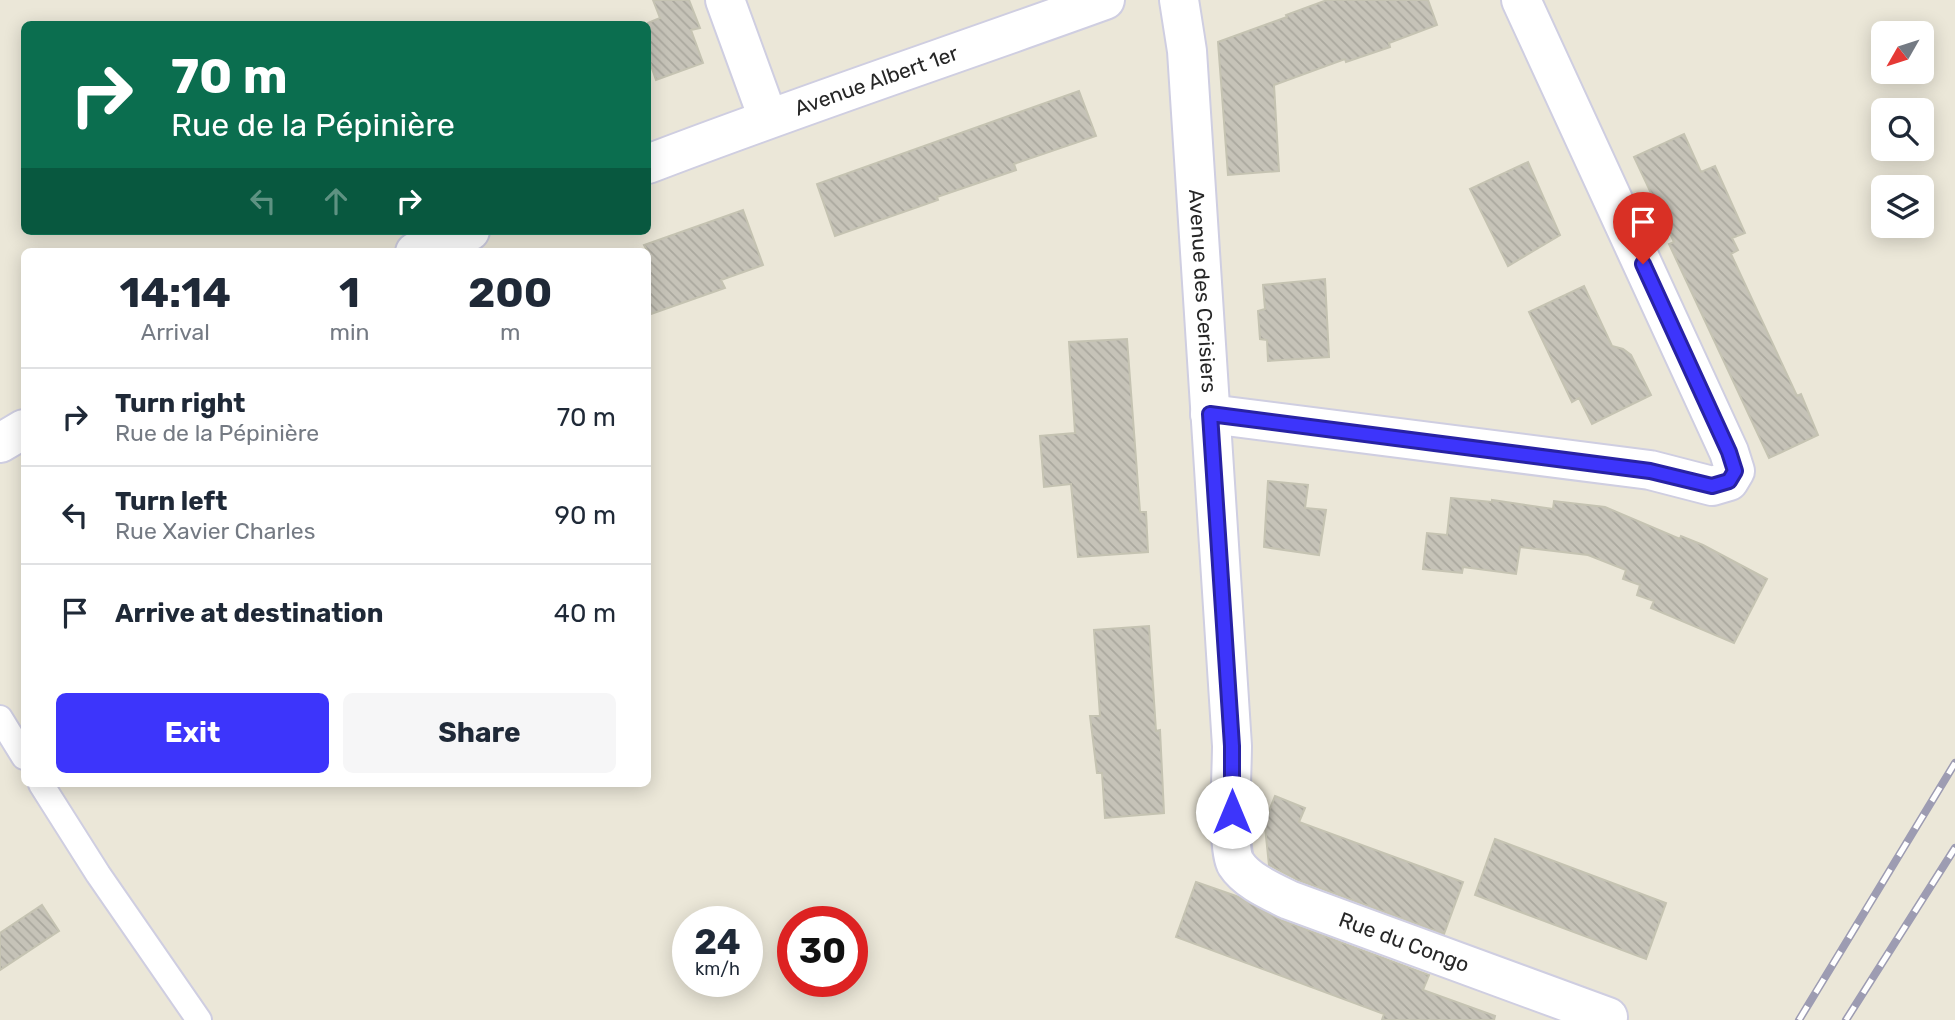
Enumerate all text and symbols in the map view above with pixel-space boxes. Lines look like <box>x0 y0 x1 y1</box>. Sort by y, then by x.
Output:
north arrow <box>1871 21 1934 84</box>
map controls <box>1871 21 1934 238</box>
street label: Avenue Albert 1er <box>791 40 961 121</box>
text: 70 m <box>171 47 288 105</box>
icon: right <box>56 49 147 140</box>
button: search <box>1871 98 1934 161</box>
text: Rue de la Pépinière <box>171 106 455 144</box>
button: layers <box>1871 175 1934 238</box>
icon: left <box>244 182 282 220</box>
icon: ahead <box>317 182 355 220</box>
icon: right <box>390 182 428 220</box>
street label: Avenue des Cerisiers <box>1184 188 1222 393</box>
pin <box>1613 192 1673 264</box>
icon: arrive <box>1624 203 1662 241</box>
text: 14:14 <box>120 268 231 318</box>
text: 1 <box>339 268 360 318</box>
text: 200 <box>468 268 552 318</box>
text: Arrival <box>141 318 210 346</box>
text: min <box>329 318 369 346</box>
text: m <box>500 318 520 346</box>
text: Turn right <box>115 388 245 419</box>
icon: right <box>56 398 94 436</box>
text: 70 m <box>557 402 616 433</box>
text: Rue de la Pépinière <box>115 419 319 447</box>
text: Turn left <box>115 486 227 517</box>
icon: left <box>56 496 94 534</box>
text: 90 m <box>555 500 616 531</box>
text: Rue Xavier Charles <box>115 517 315 545</box>
icon: arrive <box>56 594 94 632</box>
text: Arrive at destination <box>115 598 383 629</box>
text: 40 m <box>554 598 616 629</box>
button: Exit <box>56 693 329 773</box>
button: Share <box>343 693 616 773</box>
position arrow <box>1195 775 1269 849</box>
speed limit sign: 30 <box>777 906 868 997</box>
street label: Rue du Congo <box>1336 906 1473 977</box>
text: 24 <box>694 921 741 963</box>
text: km/h <box>695 958 740 980</box>

